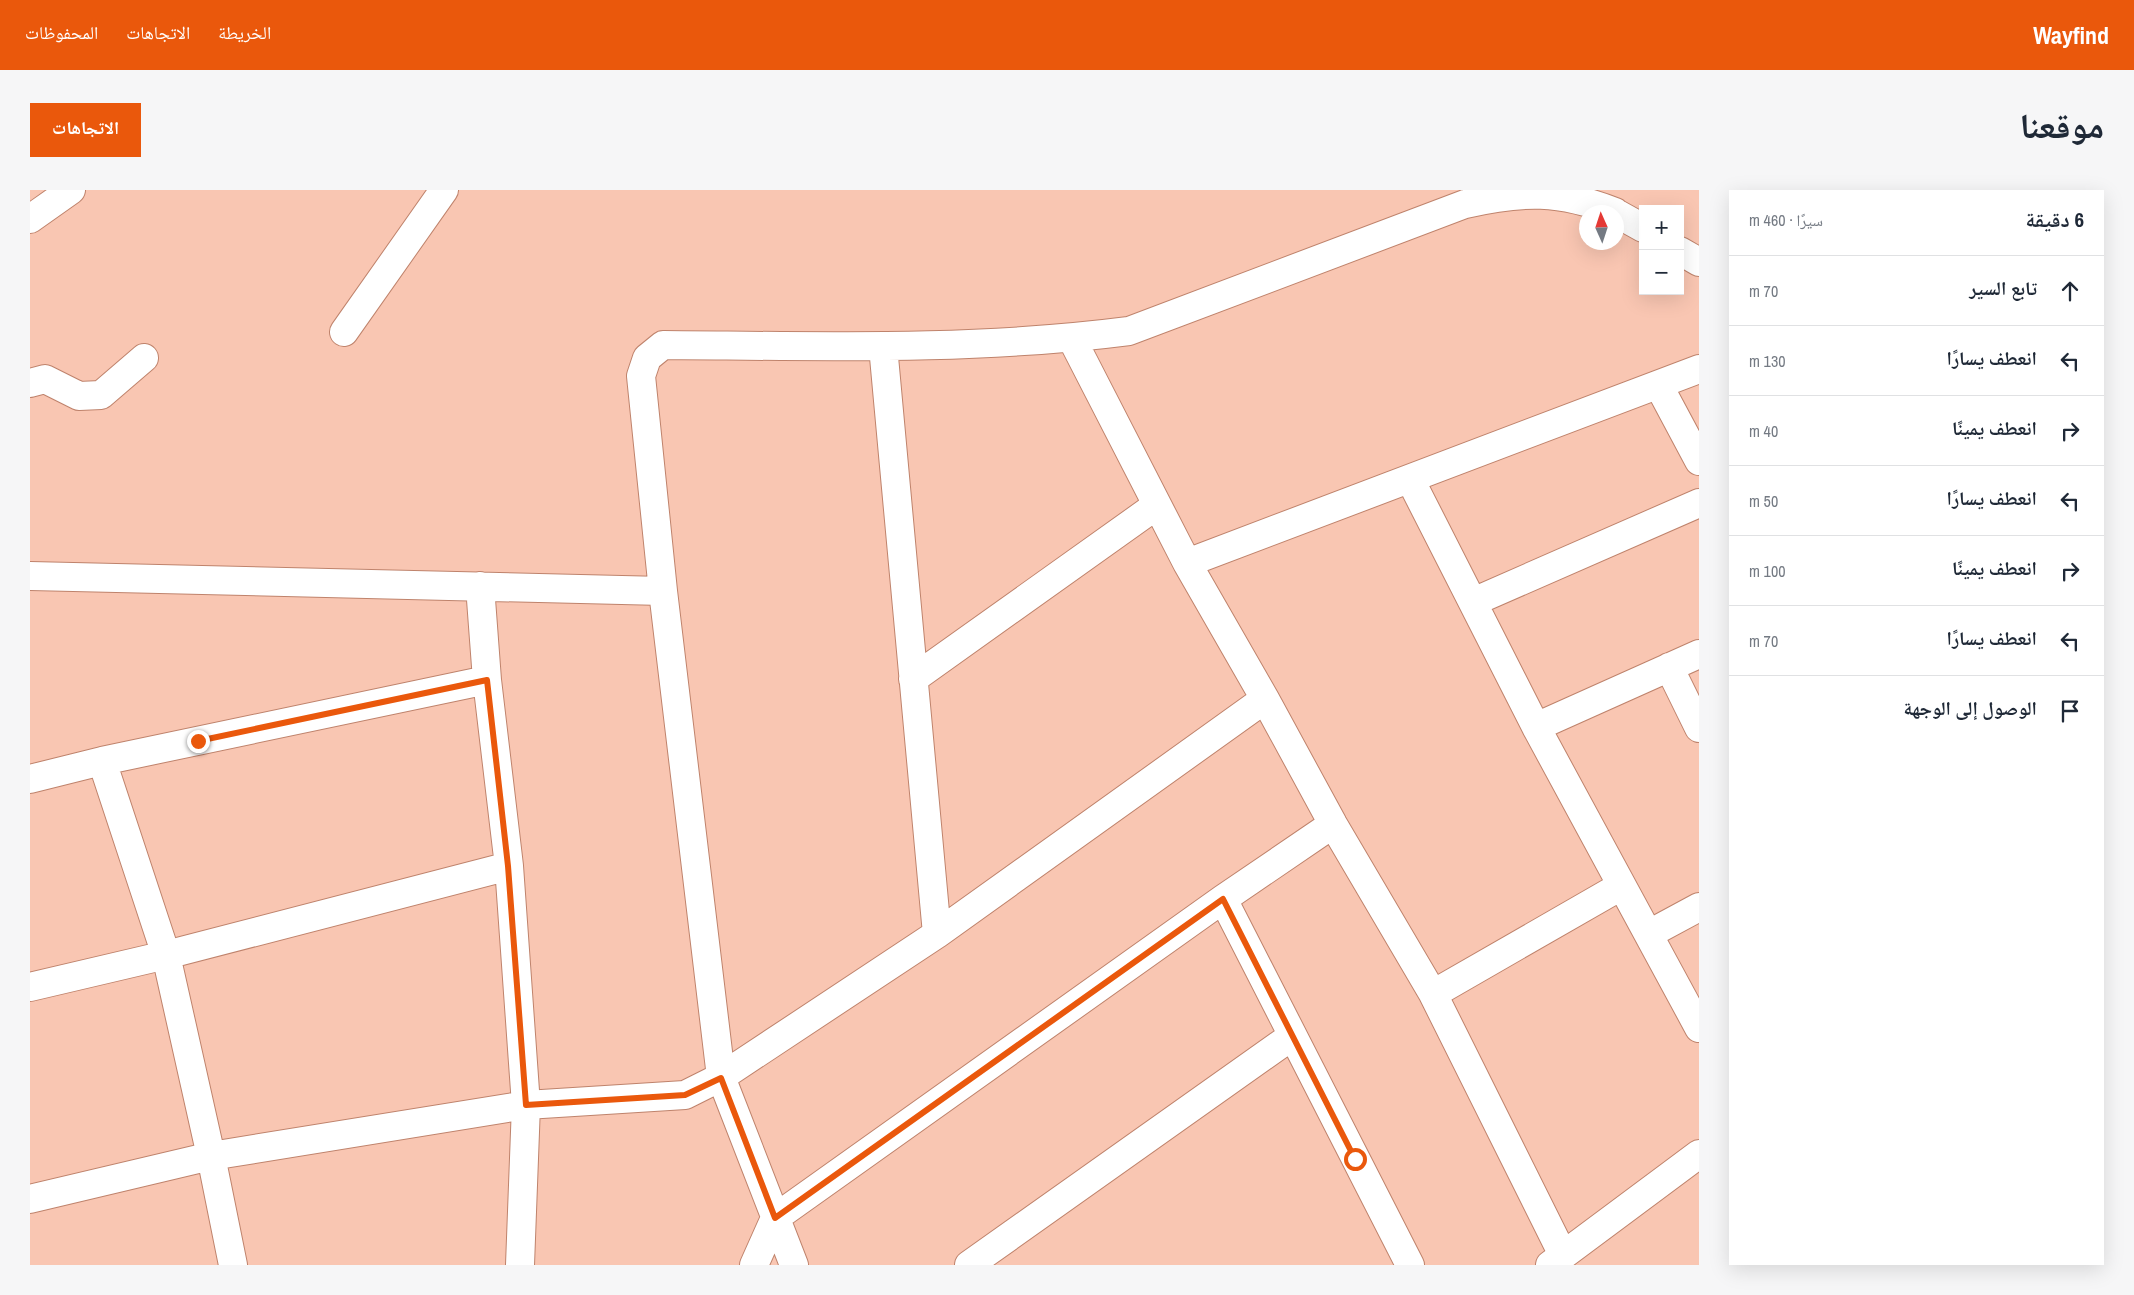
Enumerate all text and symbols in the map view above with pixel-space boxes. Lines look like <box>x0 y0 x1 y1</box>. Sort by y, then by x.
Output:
text: Wayfind <box>2033 19 2109 51</box>
text: المحفوظات <box>25 20 98 45</box>
text: الاتجاهات <box>126 20 190 45</box>
text: الخريطة <box>218 20 271 45</box>
text: موقعنا <box>2019 102 2104 149</box>
button: الاتجاهات <box>30 103 141 157</box>
north arrow <box>1579 205 1624 250</box>
map controls <box>1639 205 1684 295</box>
button: + <box>1639 205 1684 250</box>
text: 6 دقيقة <box>2026 205 2084 234</box>
text: سيرًا · 460 m <box>1749 209 1823 231</box>
button: − <box>1639 250 1684 295</box>
text: تابع السير <box>1969 275 2037 301</box>
icon: ahead <box>2056 277 2084 305</box>
text: 70 m <box>1749 280 1778 302</box>
text: انعطف يسارًا <box>1947 345 2037 371</box>
icon: left <box>2056 347 2084 375</box>
text: 130 m <box>1749 350 1785 372</box>
text: انعطف يمينًا <box>1952 415 2037 441</box>
icon: right <box>2056 417 2084 445</box>
text: 40 m <box>1749 420 1778 442</box>
text: انعطف يسارًا <box>1947 485 2037 511</box>
icon: left <box>2056 487 2084 515</box>
text: 50 m <box>1749 490 1778 512</box>
text: انعطف يمينًا <box>1952 555 2037 581</box>
icon: right <box>2056 557 2084 585</box>
text: 100 m <box>1749 560 1785 582</box>
text: انعطف يسارًا <box>1947 625 2037 651</box>
icon: left <box>2056 627 2084 655</box>
text: 70 m <box>1749 630 1778 652</box>
text: الوصول إلى الوجهة <box>1903 695 2037 721</box>
icon: arrive <box>2056 697 2084 725</box>
route end <box>187 730 210 753</box>
route start <box>1344 1148 1367 1171</box>

